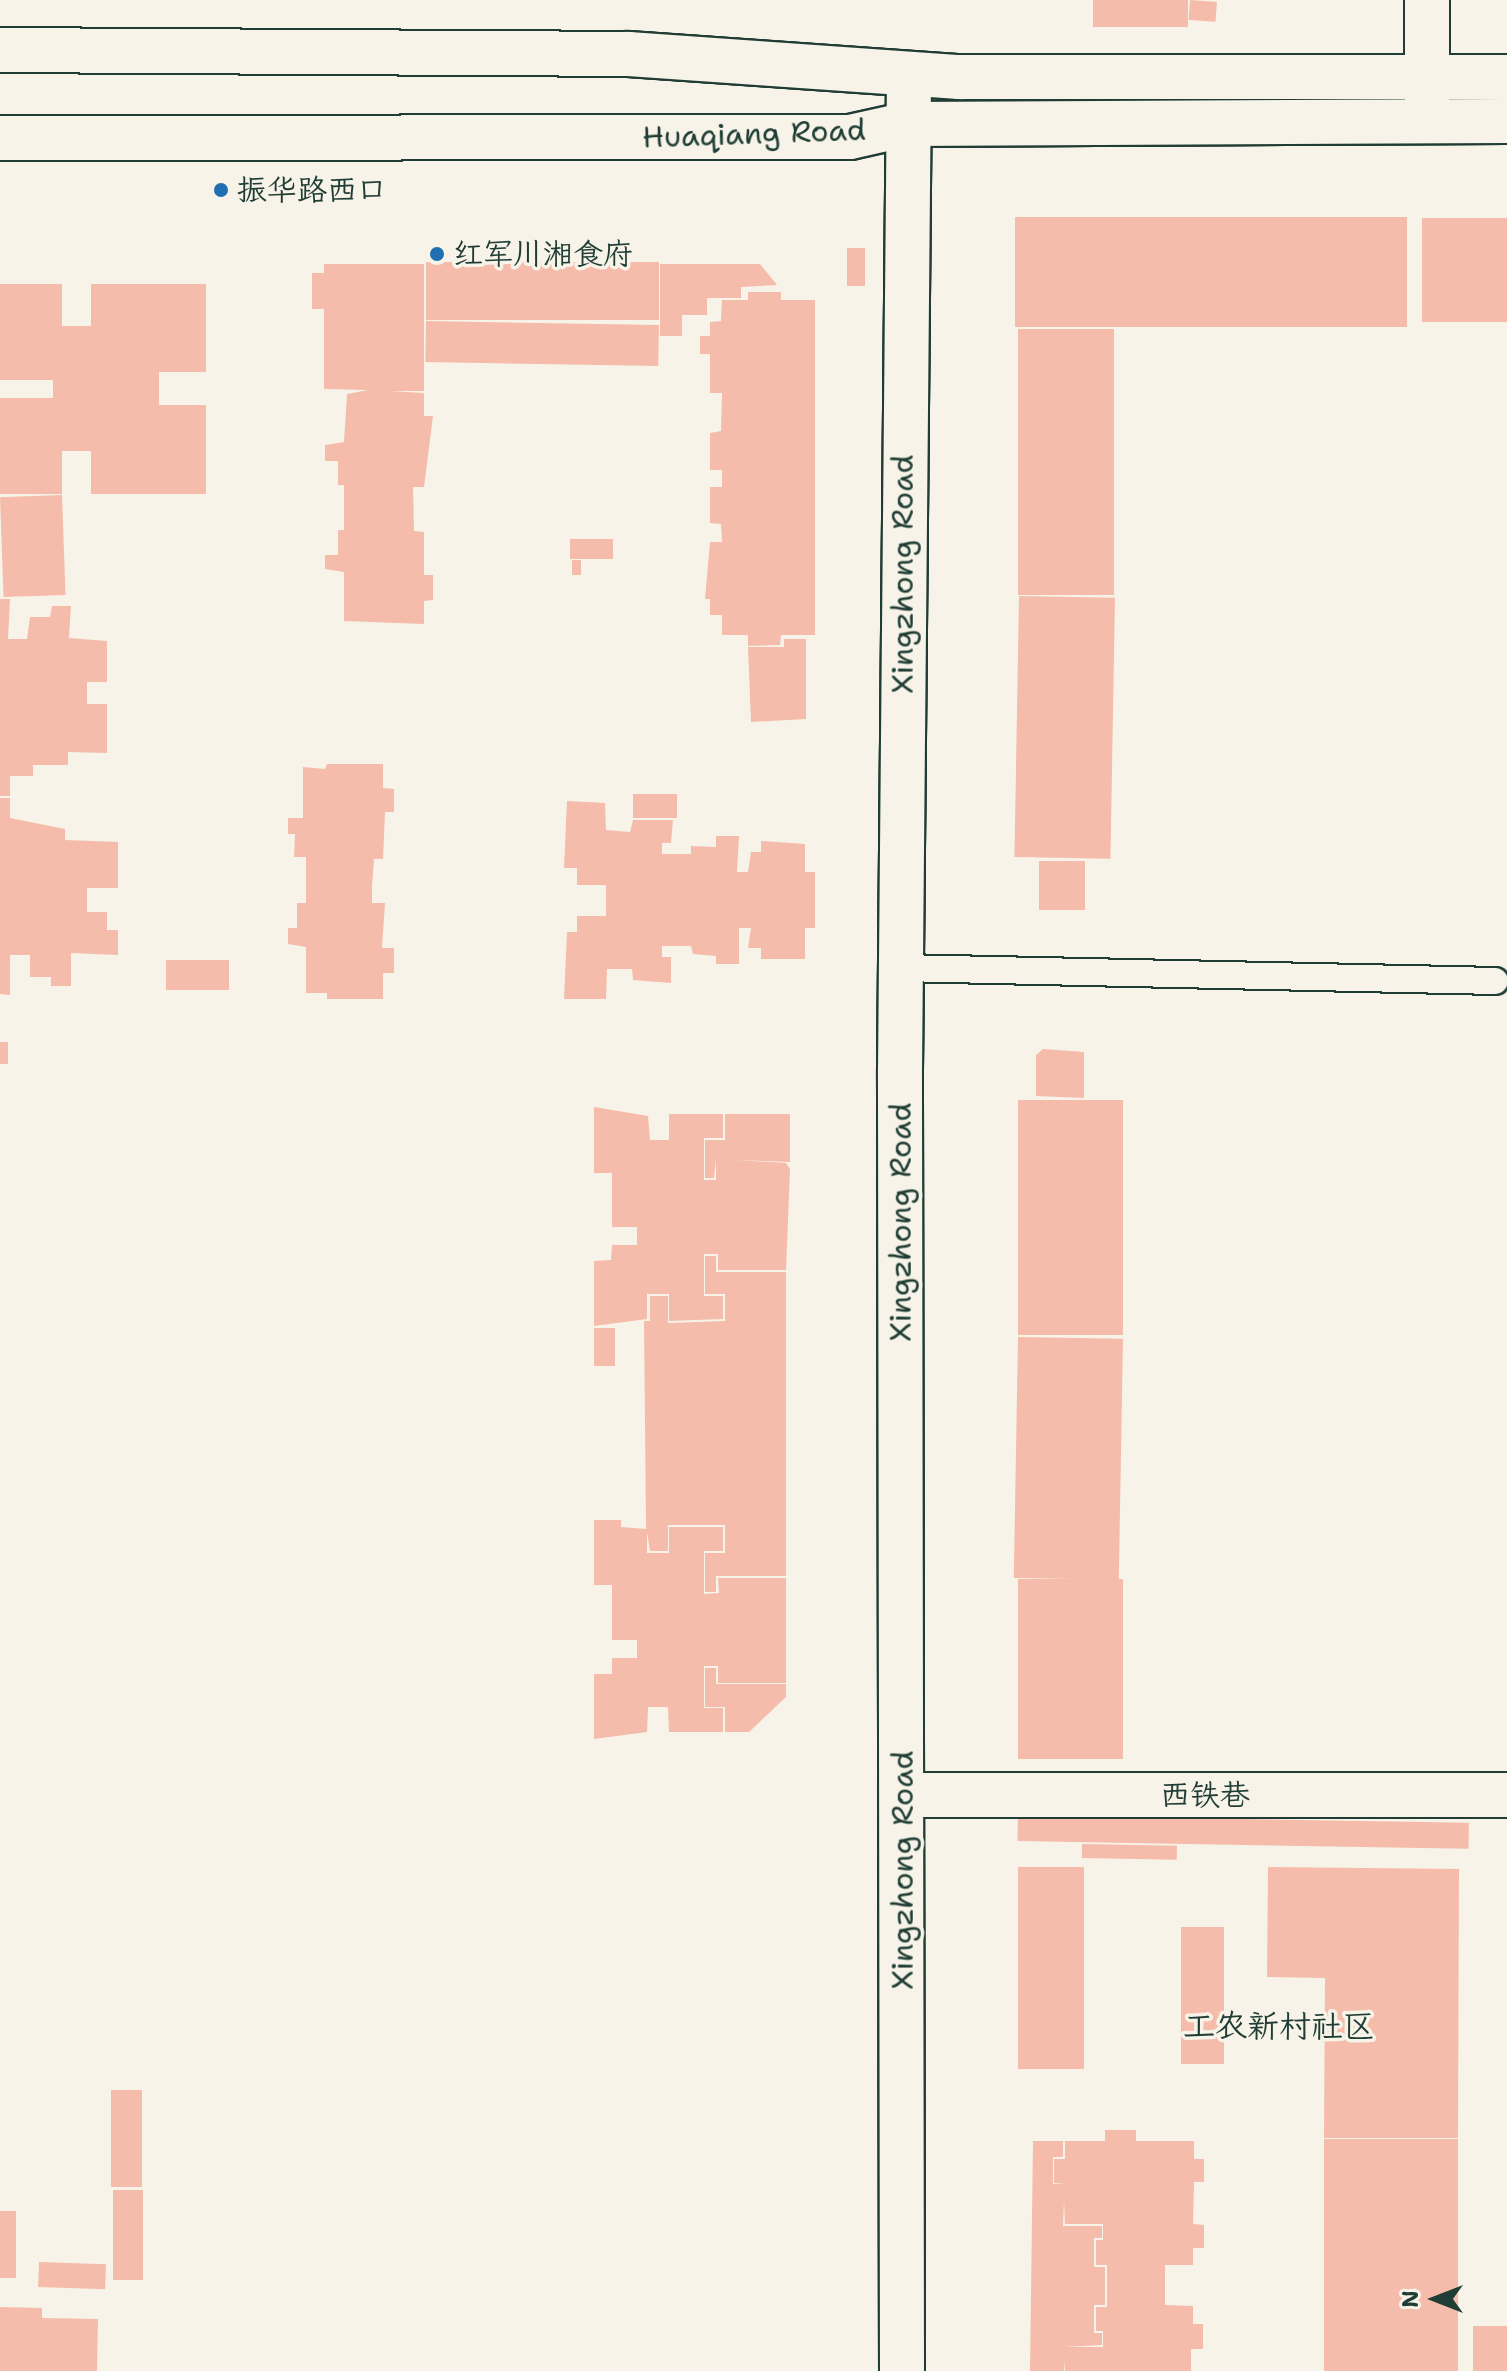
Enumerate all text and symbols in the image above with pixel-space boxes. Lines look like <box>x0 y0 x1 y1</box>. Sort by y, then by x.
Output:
street label: Huaqiang Road <box>642 112 866 156</box>
place label: 振华路西口 <box>237 172 387 208</box>
marker: 振华路西口 <box>212 181 230 199</box>
place label: 红军川湘食府 <box>453 236 633 272</box>
marker: 红军川湘食府 <box>428 245 446 263</box>
street label: Xingzhong Road <box>885 454 921 694</box>
street label: Xingzhong Road <box>883 1102 919 1342</box>
street label: Xingzhong Road <box>885 1750 921 1990</box>
street label: 西铁巷 <box>1160 1777 1250 1813</box>
district label: 工农新村社区 <box>1183 2007 1375 2045</box>
north arrow <box>1395 2259 1475 2339</box>
text: N <box>1396 2290 1425 2308</box>

